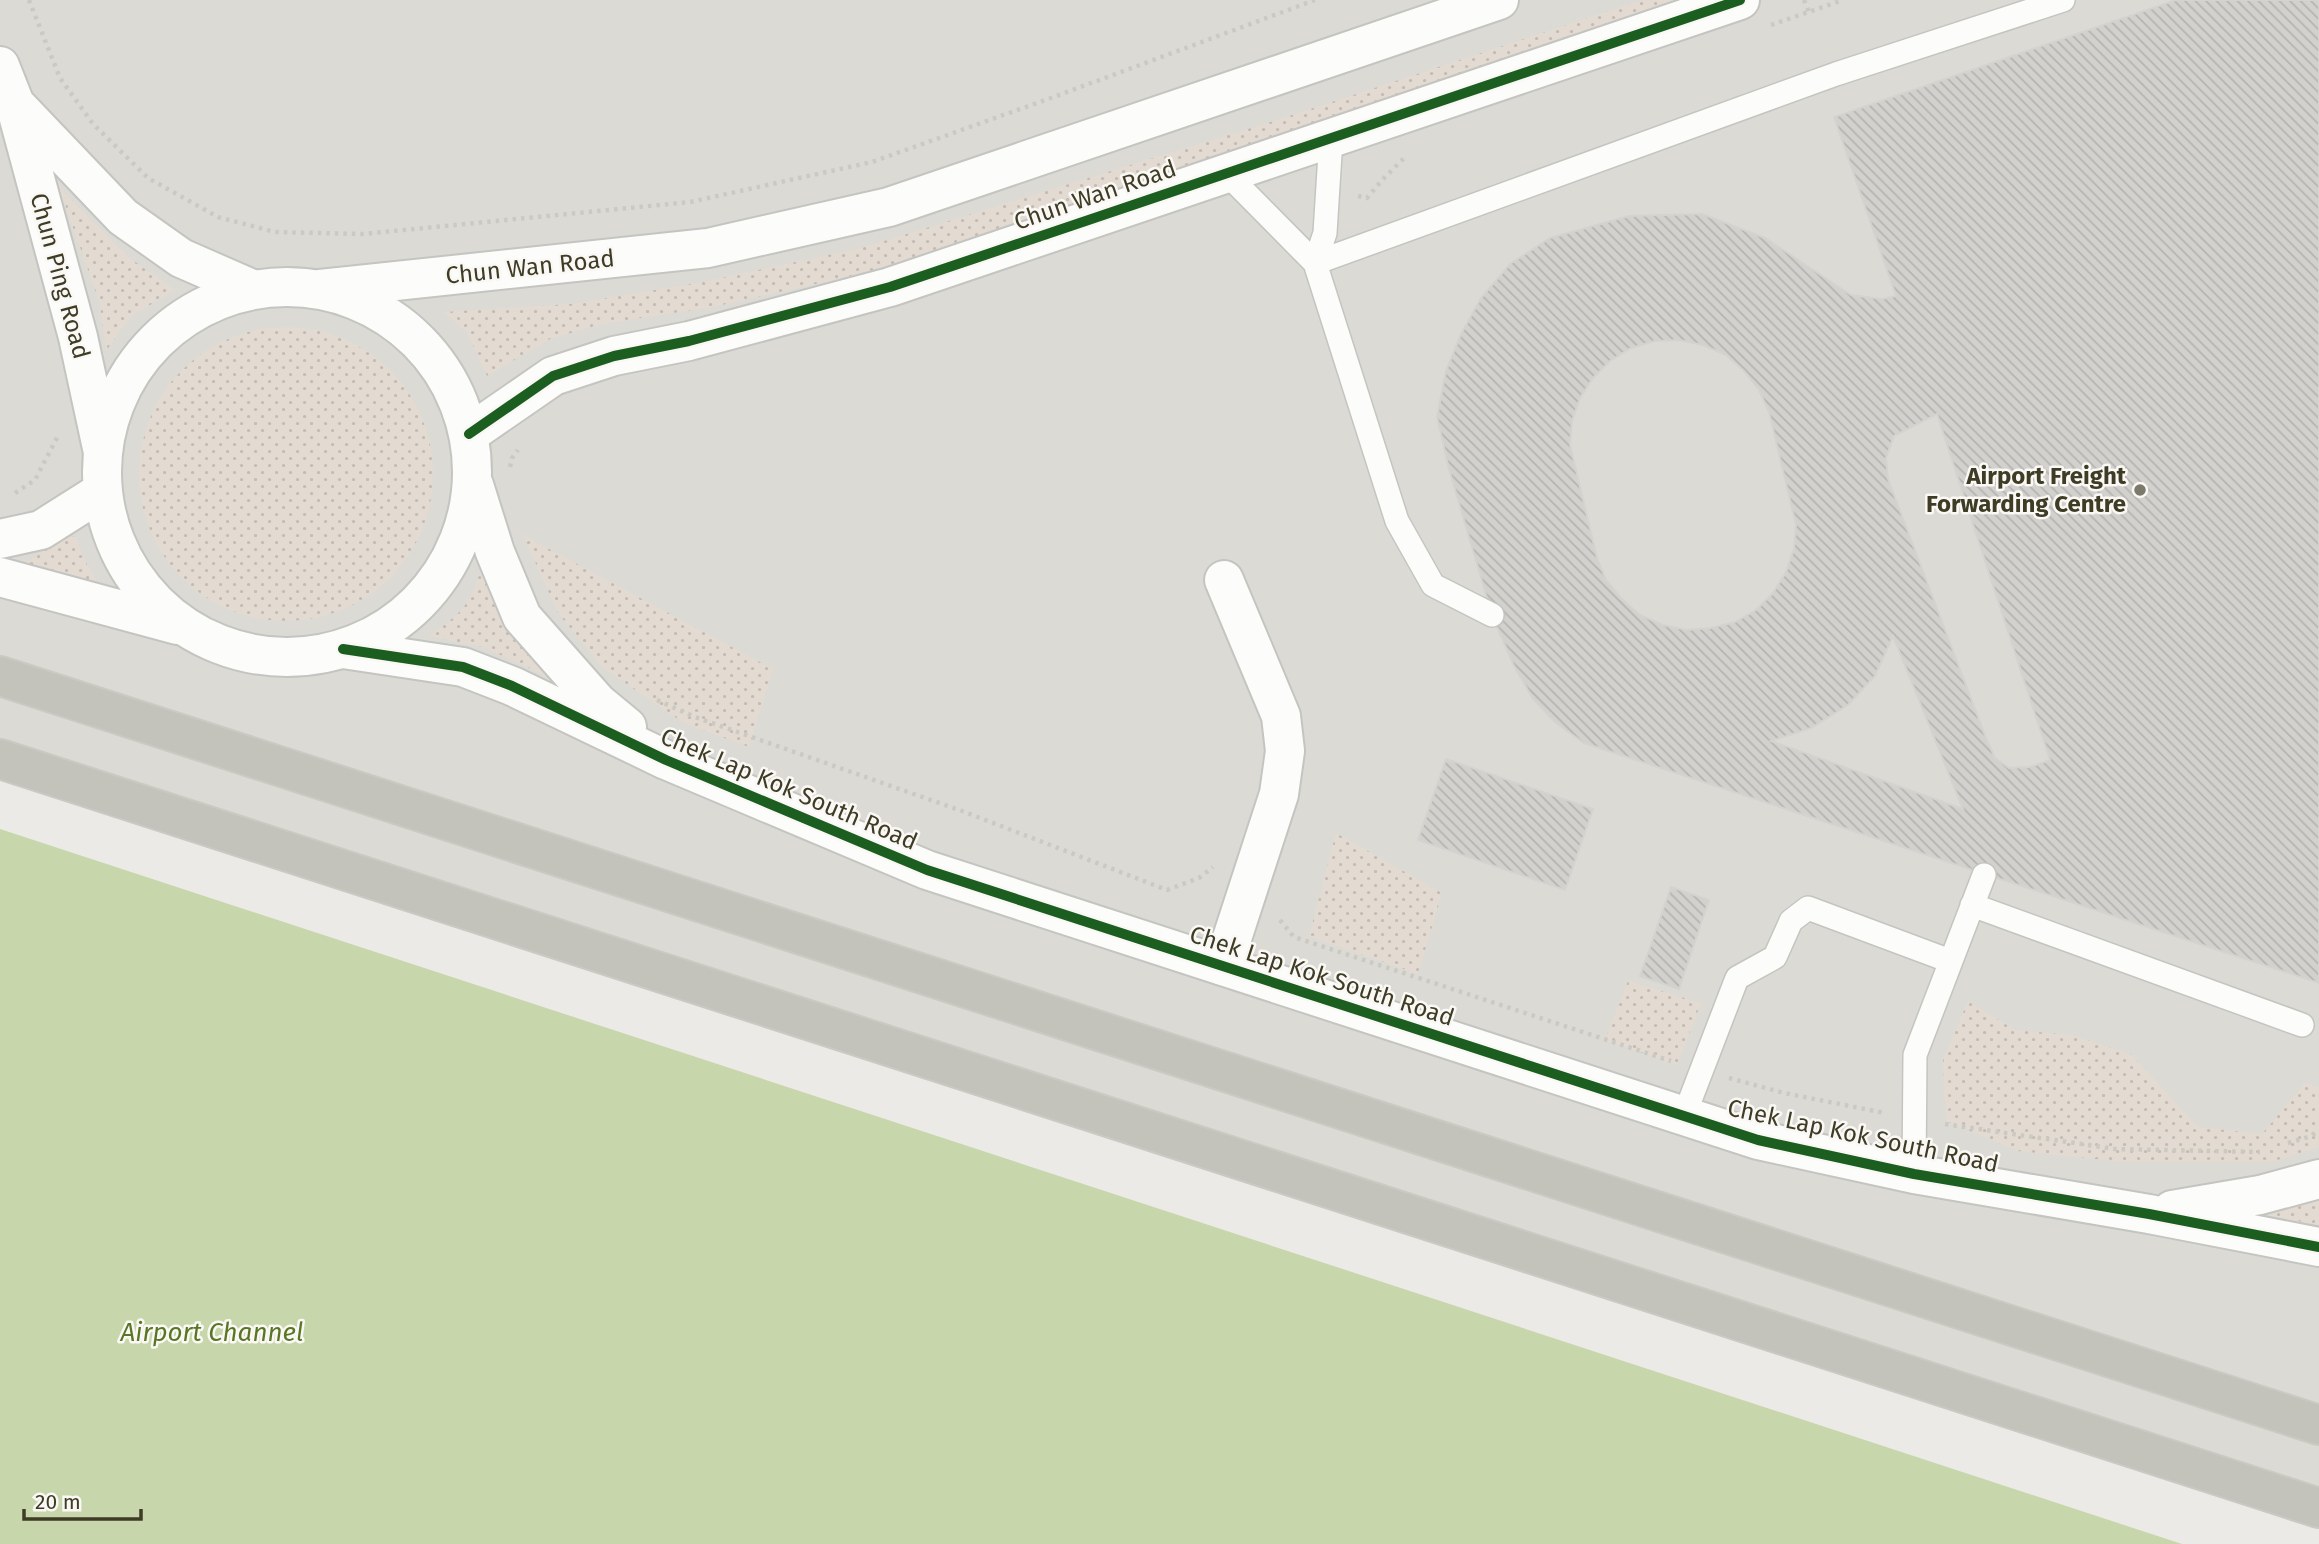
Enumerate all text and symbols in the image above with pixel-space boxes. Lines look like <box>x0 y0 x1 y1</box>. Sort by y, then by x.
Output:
street label: Chun Wan Road <box>1010 154 1180 236</box>
street label: Chun Ping Road <box>24 190 96 362</box>
street label: Chun Wan Road <box>444 244 616 290</box>
place label: Airport Freight Forwarding Centre <box>1926 462 2127 518</box>
marker: Airport Freight Forwarding Centre <box>2132 482 2148 498</box>
street label: Chek Lap Kok South Road <box>656 722 922 856</box>
street label: Chek Lap Kok South Road <box>1186 920 1458 1032</box>
street label: Chek Lap Kok South Road <box>1725 1094 2001 1178</box>
water label: Airport Channel <box>119 1317 304 1348</box>
scale bar <box>24 1478 142 1522</box>
text: 20 m <box>35 1489 81 1515</box>

